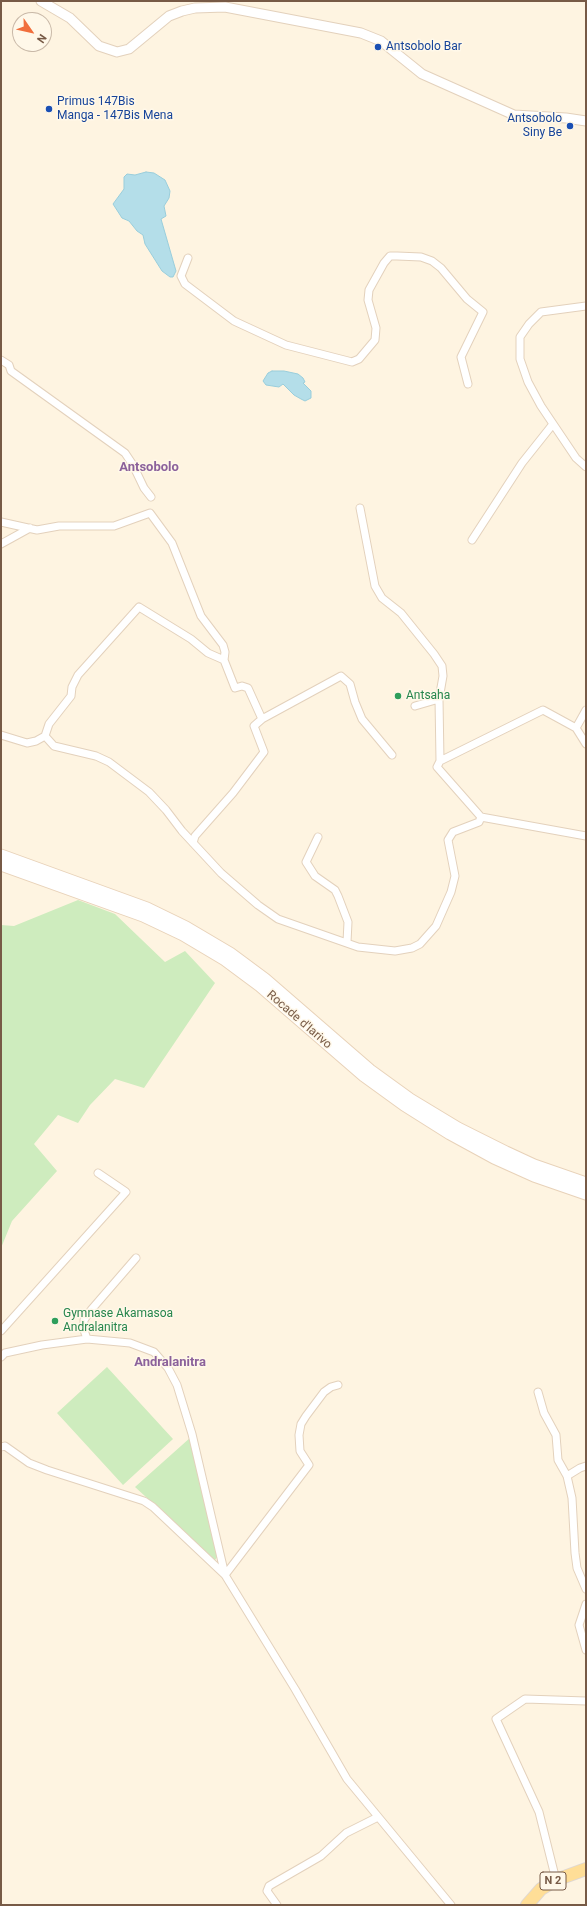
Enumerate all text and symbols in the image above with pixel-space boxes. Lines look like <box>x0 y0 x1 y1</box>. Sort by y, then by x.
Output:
north arrow <box>12 12 52 52</box>
text: N <box>34 32 49 45</box>
place label: Antsobolo Bar <box>386 40 462 54</box>
marker: Antsobolo Bar <box>373 42 383 52</box>
place label: Primus 147Bis Manga - 147Bis Mena <box>57 95 173 123</box>
marker: Primus 147Bis Manga - 147Bis Mena <box>44 104 54 114</box>
place label: Antsobolo Siny Be <box>507 112 562 140</box>
marker: Antsobolo Siny Be <box>565 121 575 131</box>
district label: Antsobolo <box>119 460 179 476</box>
place label: Antsaha <box>406 689 450 703</box>
marker: Antsaha <box>393 691 403 701</box>
street label: Rocade d'Iarivo <box>264 988 334 1052</box>
place label: Gymnase Akamasoa Andralanitra <box>63 1307 173 1335</box>
marker: Gymnase Akamasoa Andralanitra <box>50 1316 60 1326</box>
district label: Andralanitra <box>134 1355 206 1371</box>
road number: N 2 <box>540 1872 566 1890</box>

